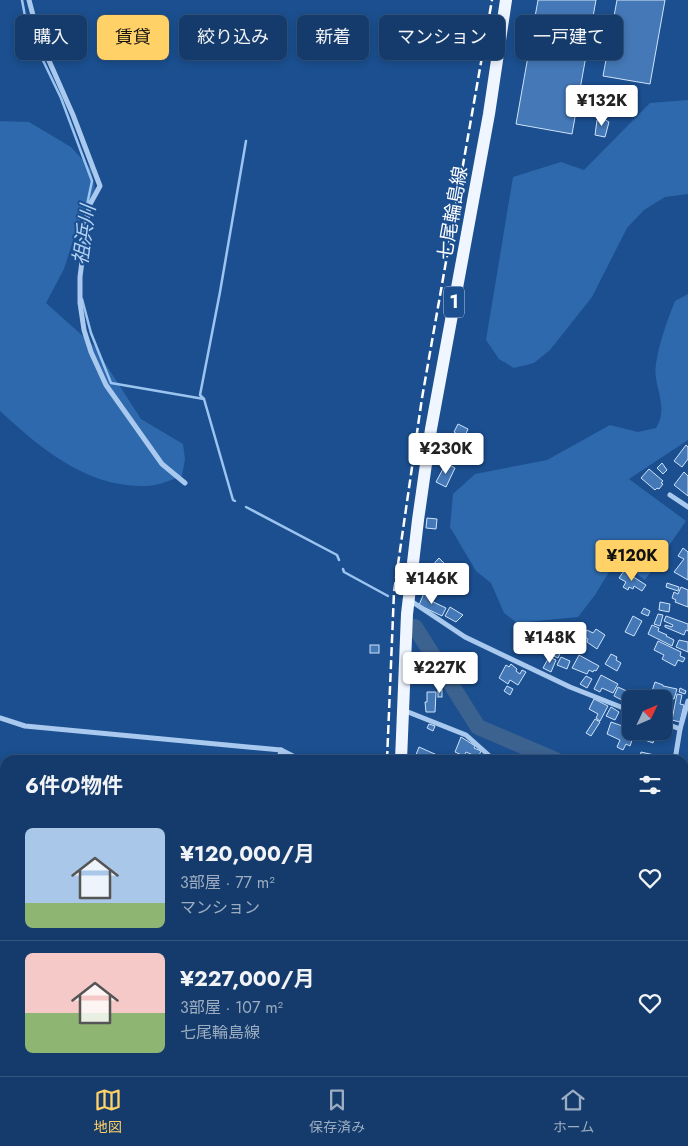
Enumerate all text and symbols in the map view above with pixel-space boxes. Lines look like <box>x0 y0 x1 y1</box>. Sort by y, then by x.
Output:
chip: 購入 <box>15 15 87 60</box>
chip: 賃貸 <box>97 15 169 60</box>
chip: 絞り込み <box>179 15 287 60</box>
chip: 新着 <box>297 15 369 60</box>
chip: マンション <box>379 15 505 60</box>
chip: 一戸建て <box>515 15 623 60</box>
pin: ¥132K <box>567 84 637 127</box>
text: ¥132K <box>577 89 627 112</box>
street label: 七尾輪島線 <box>431 164 474 262</box>
water label: 祖浜川 <box>66 201 103 267</box>
road number: 1 <box>444 286 464 318</box>
pin: ¥230K <box>411 432 481 475</box>
text: ¥230K <box>420 437 472 460</box>
pin: ¥120K <box>597 540 667 582</box>
text: ¥120K <box>606 544 658 567</box>
pin: ¥146K <box>397 562 467 605</box>
text: ¥146K <box>406 567 458 590</box>
pin: ¥148K <box>515 622 585 664</box>
text: ¥148K <box>524 626 576 649</box>
pin: ¥227K <box>405 652 475 694</box>
text: ¥227K <box>414 656 466 679</box>
north arrow <box>622 690 672 740</box>
map controls <box>622 690 672 740</box>
text: 6件の物件 <box>25 771 123 801</box>
icon: filters <box>636 771 664 799</box>
text: ¥120,000/月 <box>180 839 315 869</box>
icon: home <box>65 848 125 908</box>
icon: heart <box>636 864 664 892</box>
text: 3部屋 · 77 m² <box>180 871 275 894</box>
text: マンション <box>180 896 260 919</box>
text: ¥227,000/月 <box>180 964 314 994</box>
icon: home <box>65 973 125 1033</box>
icon: heart <box>636 989 664 1017</box>
text: 3部屋 · 107 m² <box>180 996 283 1019</box>
text: 七尾輪島線 <box>180 1021 260 1044</box>
tab: 地図 <box>94 1086 122 1137</box>
tab: 保存済み <box>309 1086 365 1137</box>
tab: ホーム <box>553 1086 594 1137</box>

